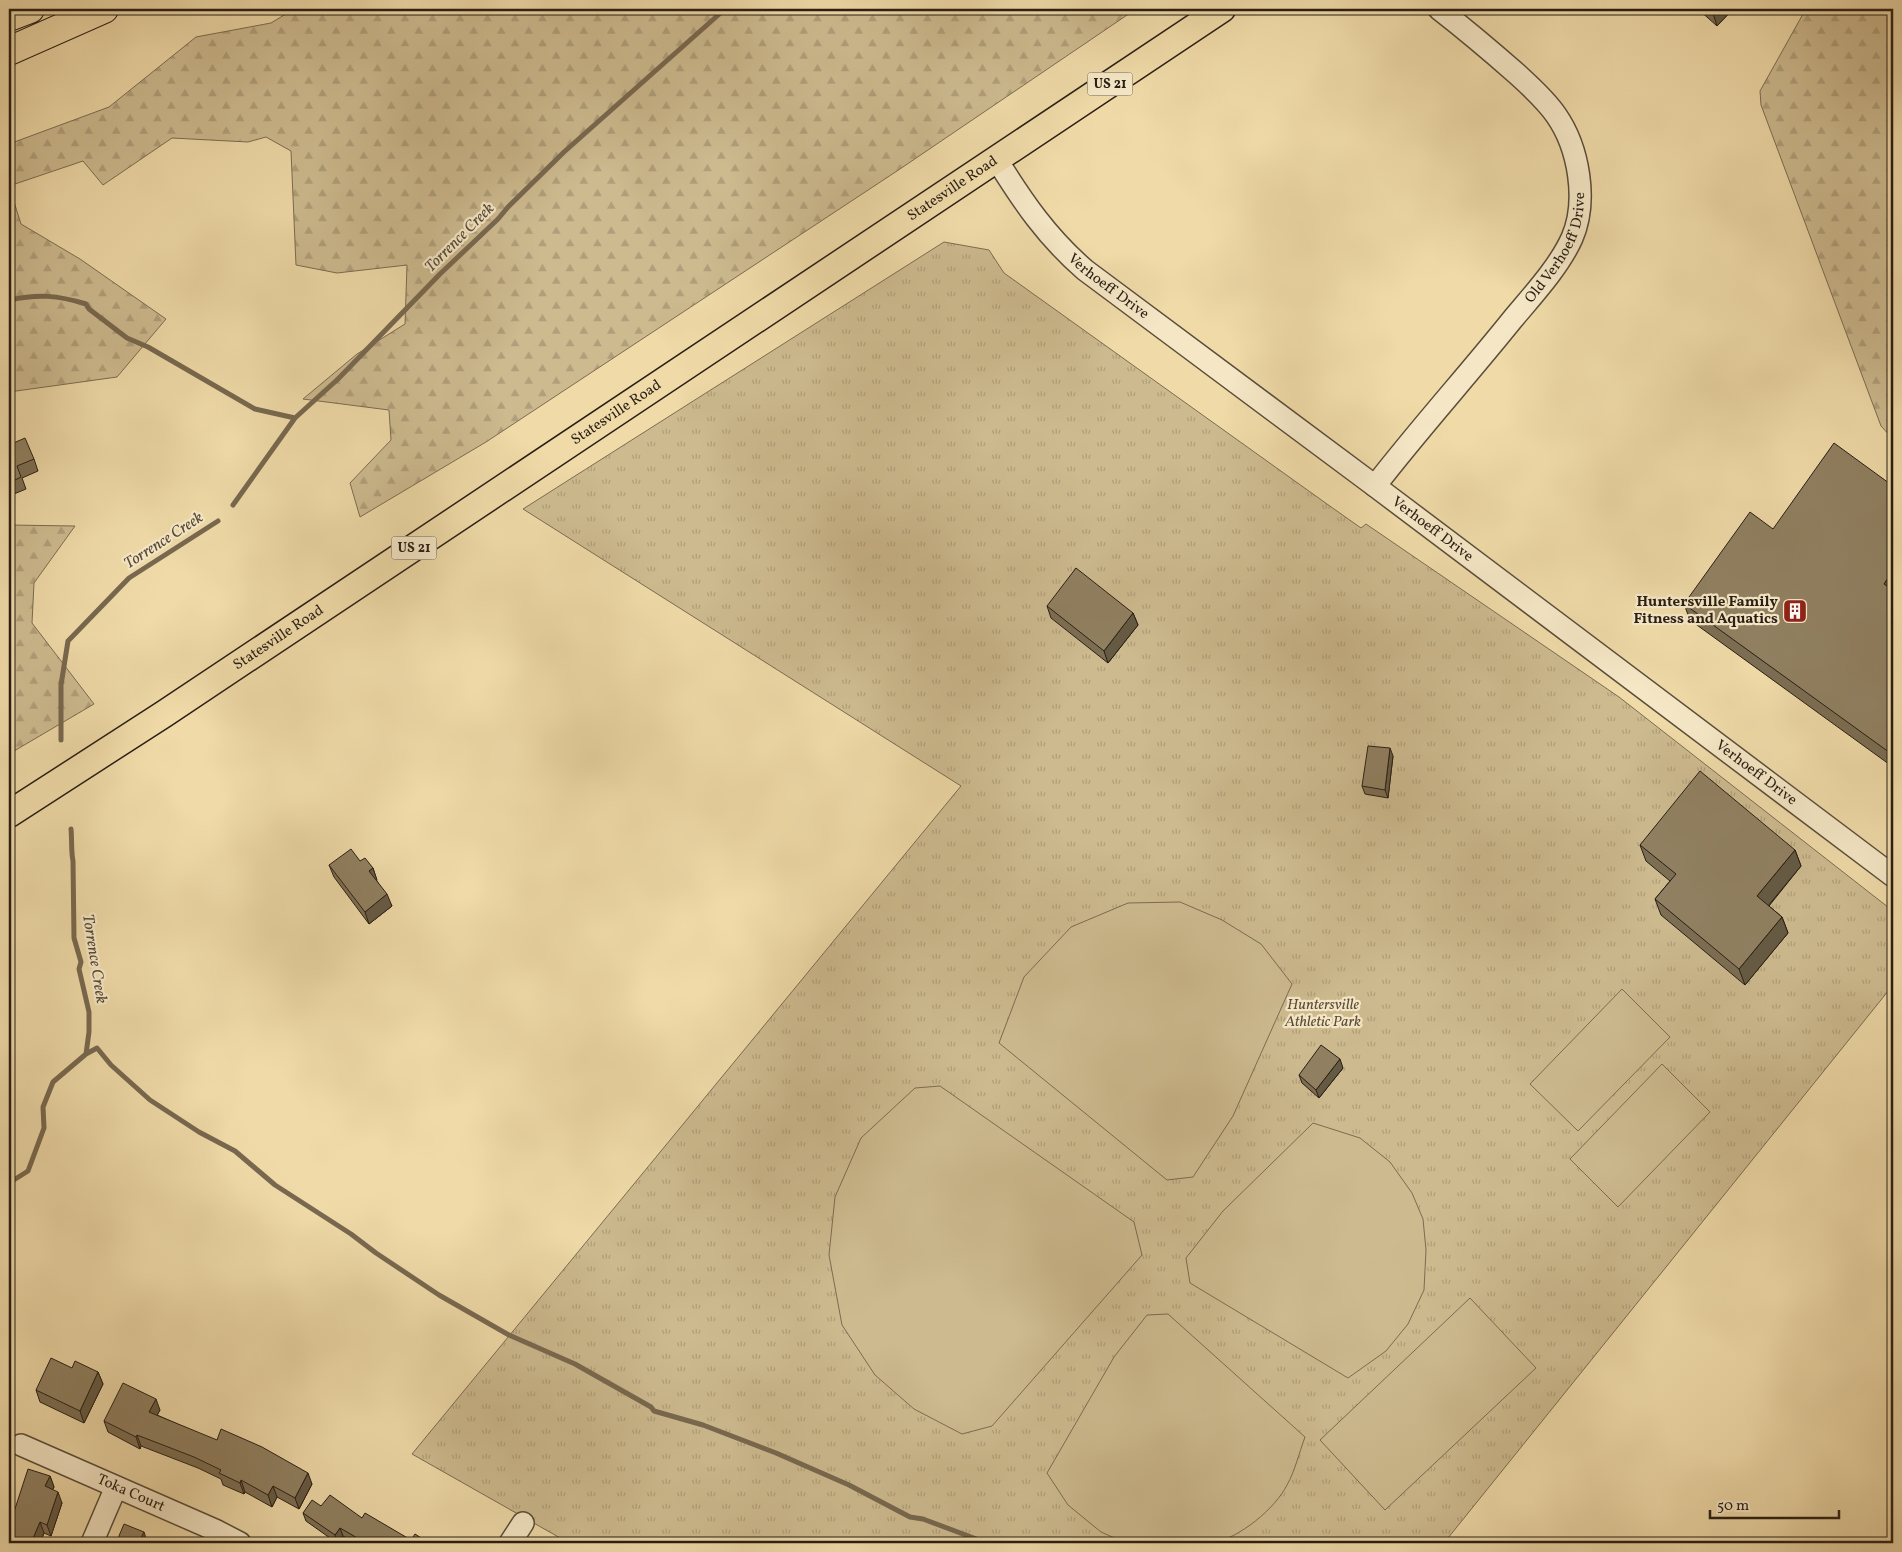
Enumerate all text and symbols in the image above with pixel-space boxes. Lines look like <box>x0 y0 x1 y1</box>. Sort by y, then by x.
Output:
road number: US 21 <box>1088 72 1132 96</box>
street label: Statesville Road <box>903 151 1002 226</box>
street label: Old Verhoeff Drive <box>1520 192 1591 308</box>
water label: Torrence Creek <box>420 198 500 278</box>
street label: Verhoeff Drive <box>1063 249 1153 325</box>
street label: Statesville Road <box>567 375 666 450</box>
street label: Verhoeff Drive <box>1387 492 1478 567</box>
water label: Torrence Creek <box>120 507 208 575</box>
road number: US 21 <box>392 536 436 560</box>
place label: Huntersville Family Fitness and Aquatics <box>1634 592 1779 630</box>
building icon: Huntersville Family Fitness and Aquatics <box>1782 598 1808 624</box>
street label: Statesville Road <box>229 600 328 675</box>
street label: Verhoeff Drive <box>1711 735 1801 811</box>
water label: Torrence Creek <box>76 913 112 1006</box>
park label: Huntersville Athletic Park <box>1284 995 1361 1033</box>
street label: Toka Court <box>94 1469 168 1517</box>
scale bar <box>1710 1487 1838 1519</box>
text: 50 m <box>1717 1496 1749 1517</box>

